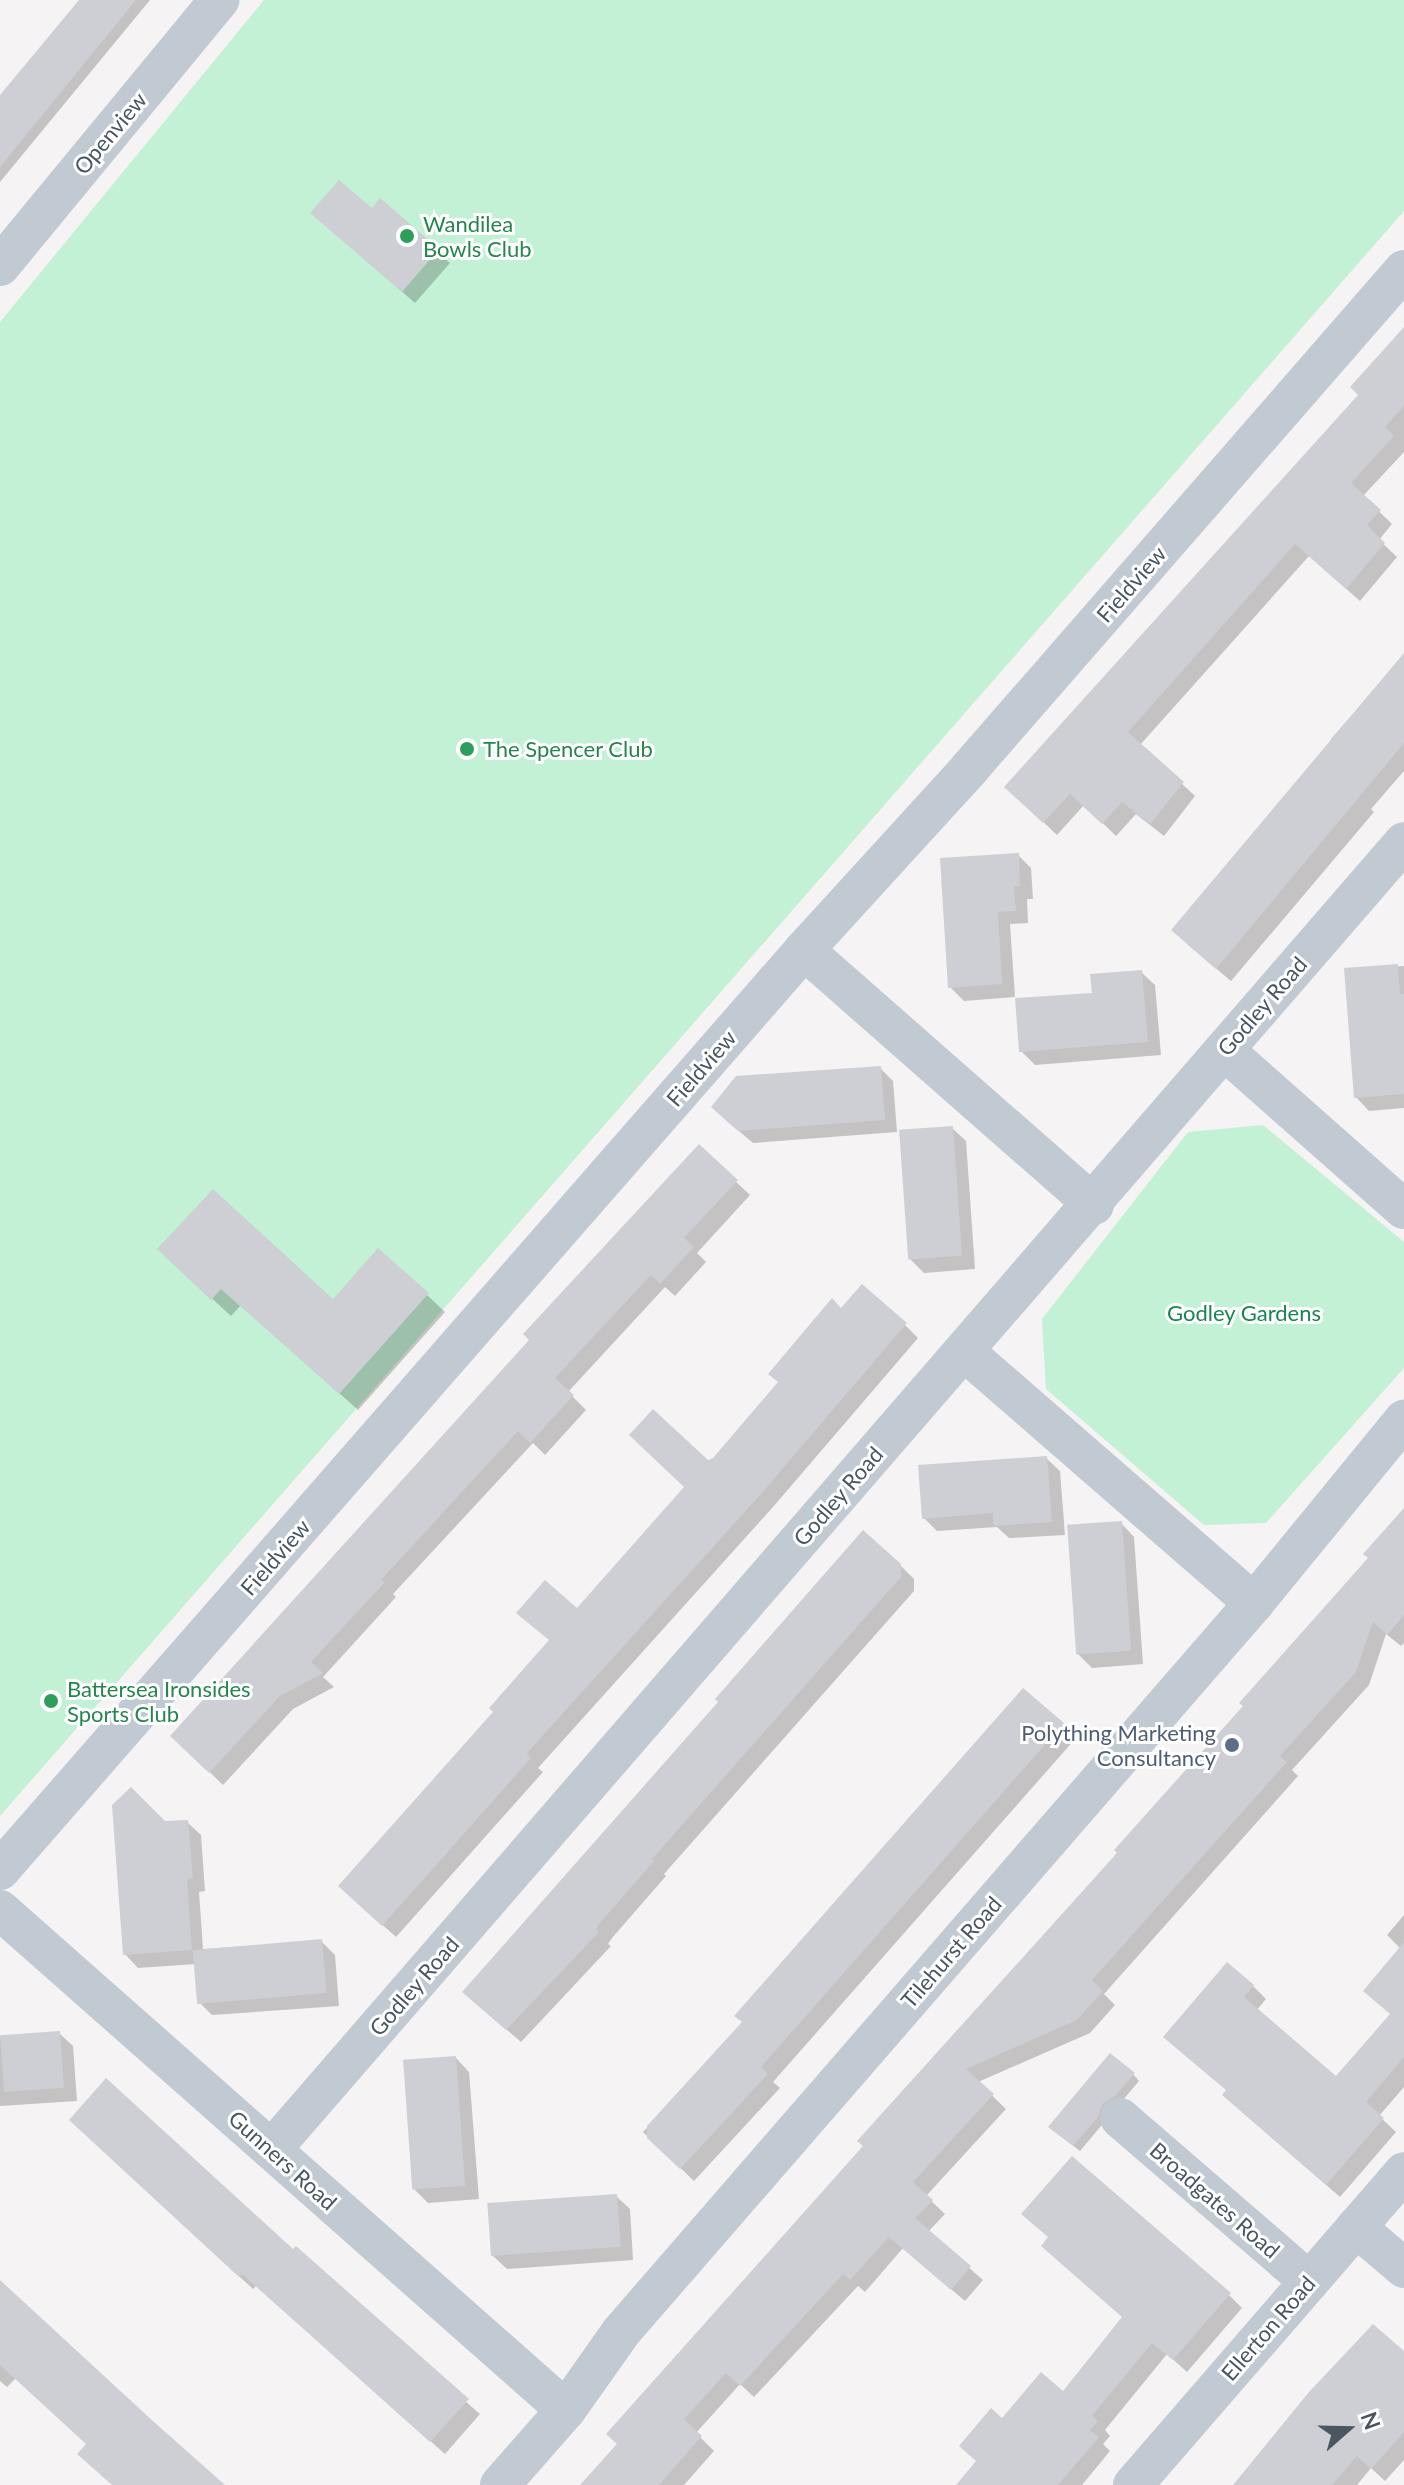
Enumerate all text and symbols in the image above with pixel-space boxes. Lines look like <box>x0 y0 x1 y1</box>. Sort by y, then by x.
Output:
street label: Openview <box>68 87 152 179</box>
place label: Wandilea Bowls Club <box>423 210 531 262</box>
marker: Wandilea Bowls Club <box>398 227 416 245</box>
street label: Fieldview <box>1091 541 1171 627</box>
place label: The Spencer Club <box>483 736 653 762</box>
marker: The Spencer Club <box>458 740 476 758</box>
street label: Godley Road <box>1212 951 1312 1061</box>
street label: Fieldview <box>661 1025 741 1111</box>
park label: Godley Gardens <box>1167 1300 1321 1326</box>
street label: Godley Road <box>788 1441 888 1551</box>
street label: Fieldview <box>235 1514 315 1600</box>
place label: Battersea Ironsides Sports Club <box>67 1675 251 1726</box>
marker: Battersea Ironsides Sports Club <box>42 1692 60 1710</box>
place label: Polything Marketing Consultancy <box>1021 1719 1216 1770</box>
marker: Polything Marketing Consultancy <box>1223 1736 1241 1754</box>
street label: Tilehurst Road <box>895 1891 1007 2013</box>
street label: Godley Road <box>364 1931 464 2041</box>
street label: Gunners Road <box>224 2105 342 2215</box>
street label: Broadgates Road <box>1145 2137 1285 2263</box>
street label: Ellerton Road <box>1216 2270 1320 2386</box>
north arrow <box>1308 2389 1388 2469</box>
text: N <box>1355 2408 1387 2433</box>

